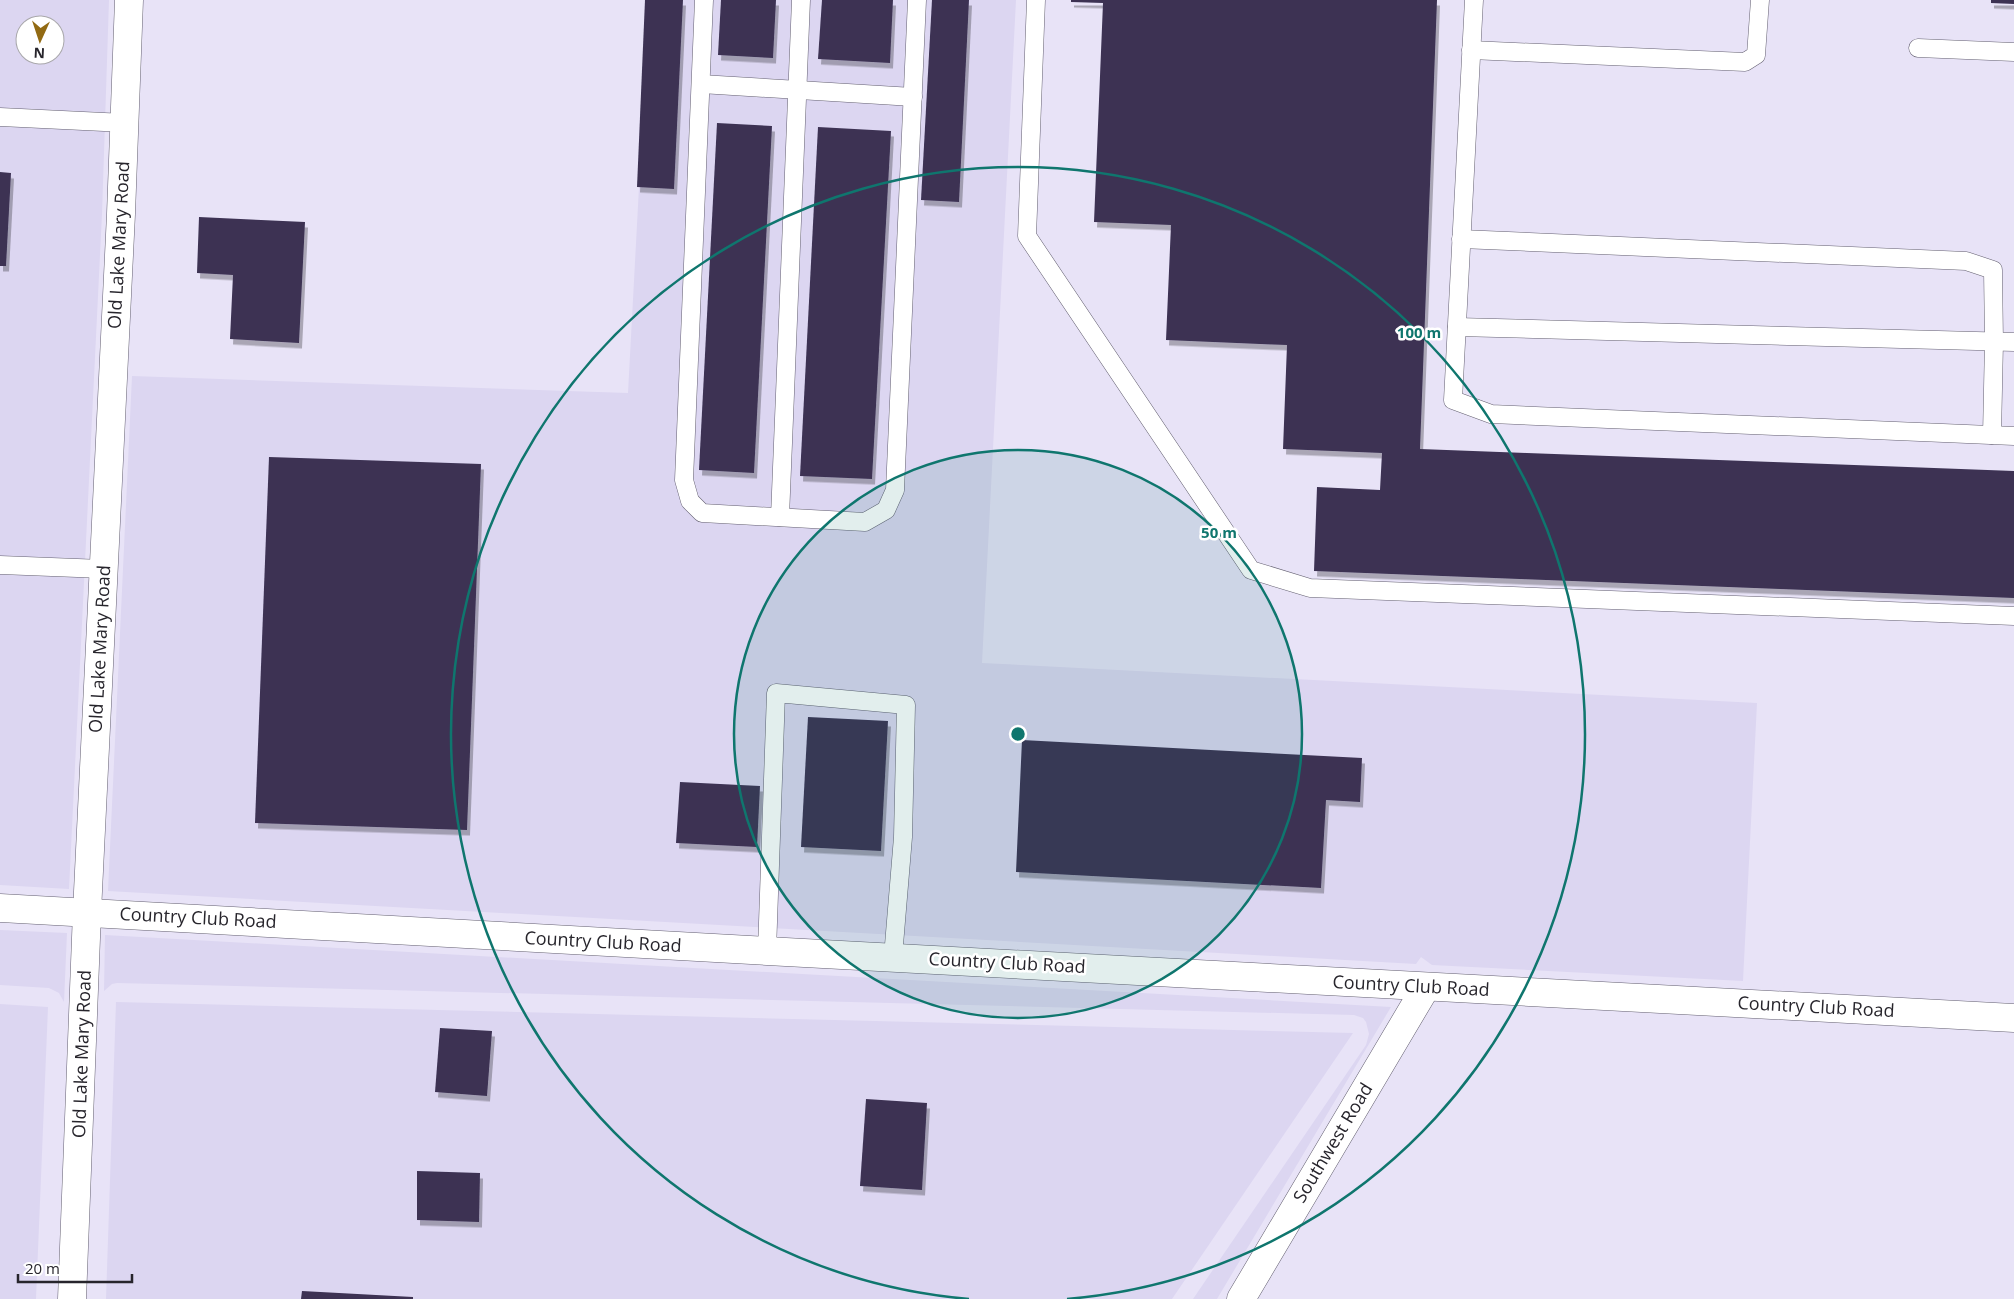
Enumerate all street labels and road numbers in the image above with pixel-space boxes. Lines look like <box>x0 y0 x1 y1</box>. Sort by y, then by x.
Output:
street label: Old Lake Mary Road <box>102 160 134 329</box>
street label: Old Lake Mary Road <box>83 564 115 733</box>
street label: Country Club Road <box>119 901 277 933</box>
street label: Country Club Road <box>524 925 682 957</box>
street label: Country Club Road <box>928 946 1086 978</box>
street label: Country Club Road <box>1332 969 1490 1001</box>
street label: Old Lake Mary Road <box>66 970 96 1138</box>
street label: Country Club Road <box>1737 990 1895 1022</box>
street label: Southwest Road <box>1287 1078 1377 1207</box>

